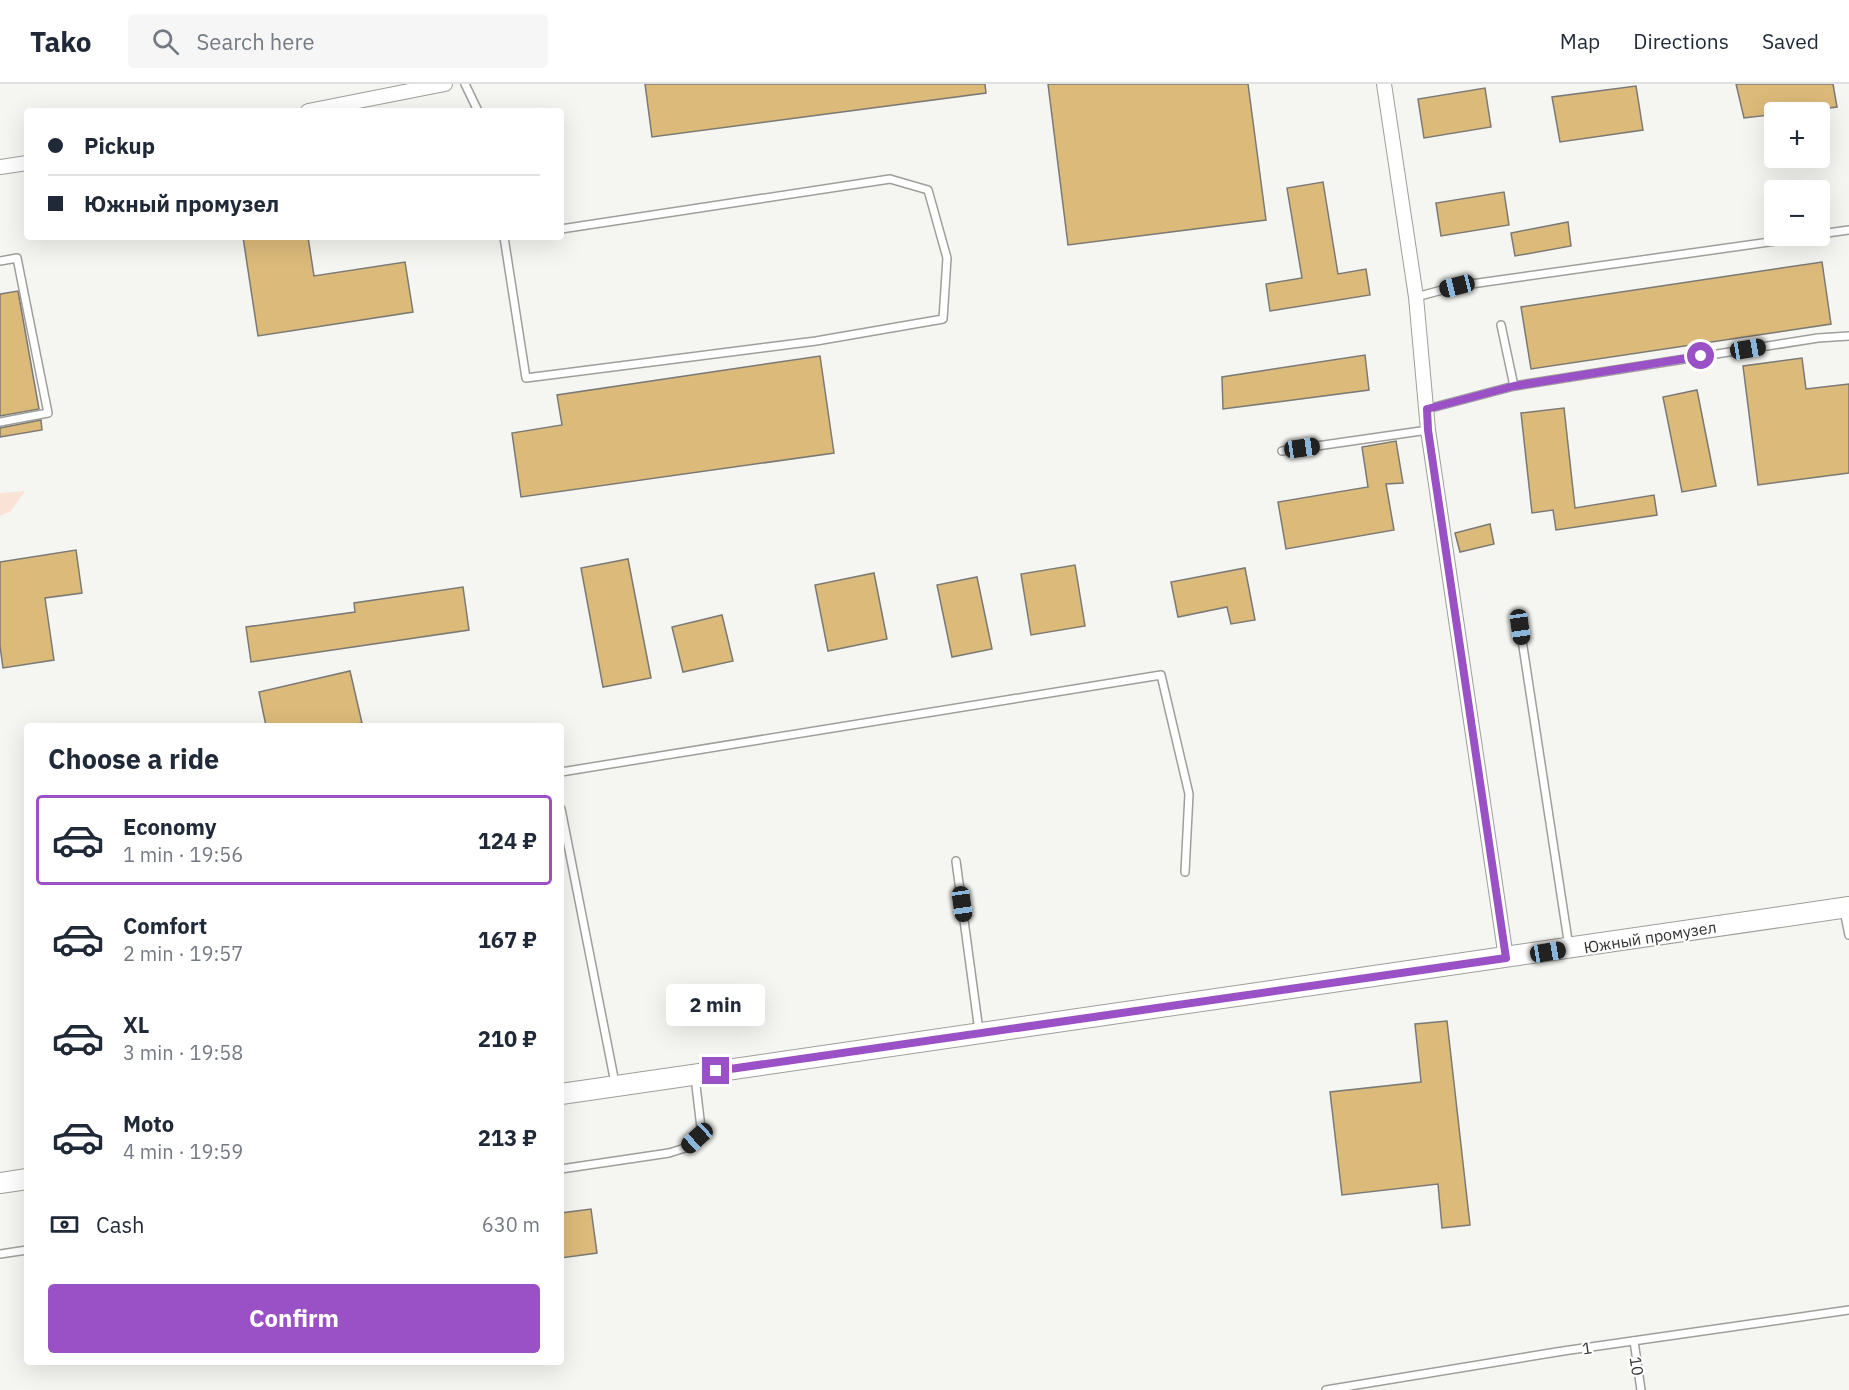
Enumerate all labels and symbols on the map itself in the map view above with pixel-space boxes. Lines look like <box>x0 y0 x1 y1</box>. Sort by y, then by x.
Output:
car <box>1437 273 1477 299</box>
car <box>1729 337 1767 361</box>
route start <box>1687 342 1714 369</box>
car <box>1283 437 1321 459</box>
car <box>1509 608 1531 646</box>
car <box>951 885 973 923</box>
street label: Южный промузел <box>1582 917 1718 957</box>
car <box>1529 940 1567 964</box>
callout: 2 min <box>666 984 766 1026</box>
route end <box>702 1057 729 1084</box>
car <box>678 1119 716 1157</box>
street label: 1 <box>1581 1337 1593 1359</box>
street label: 10 <box>1626 1355 1648 1377</box>

